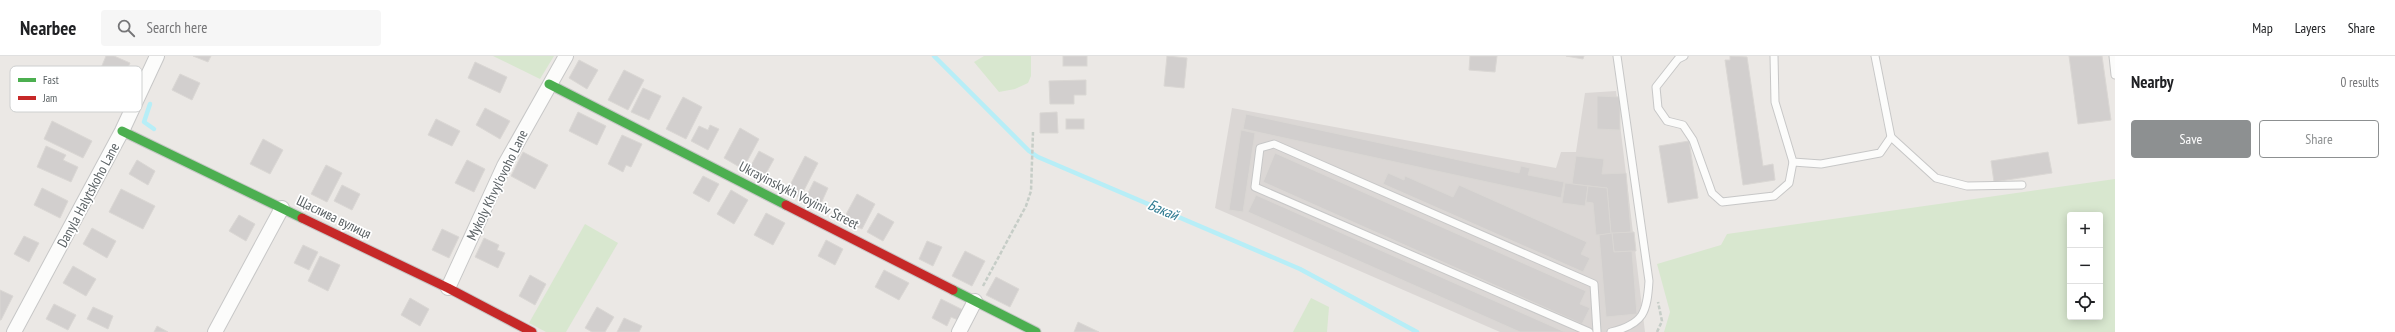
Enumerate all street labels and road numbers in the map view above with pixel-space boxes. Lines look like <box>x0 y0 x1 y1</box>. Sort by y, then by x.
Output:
street label: Mykoly Khvyl'ovoho Lane <box>462 127 532 243</box>
street label: Danyla Halytskoho Lane <box>53 139 123 250</box>
street label: Ukrayinskykh Voyiniv Street <box>736 157 862 233</box>
street label: Щаслива вулиця <box>294 191 374 243</box>

